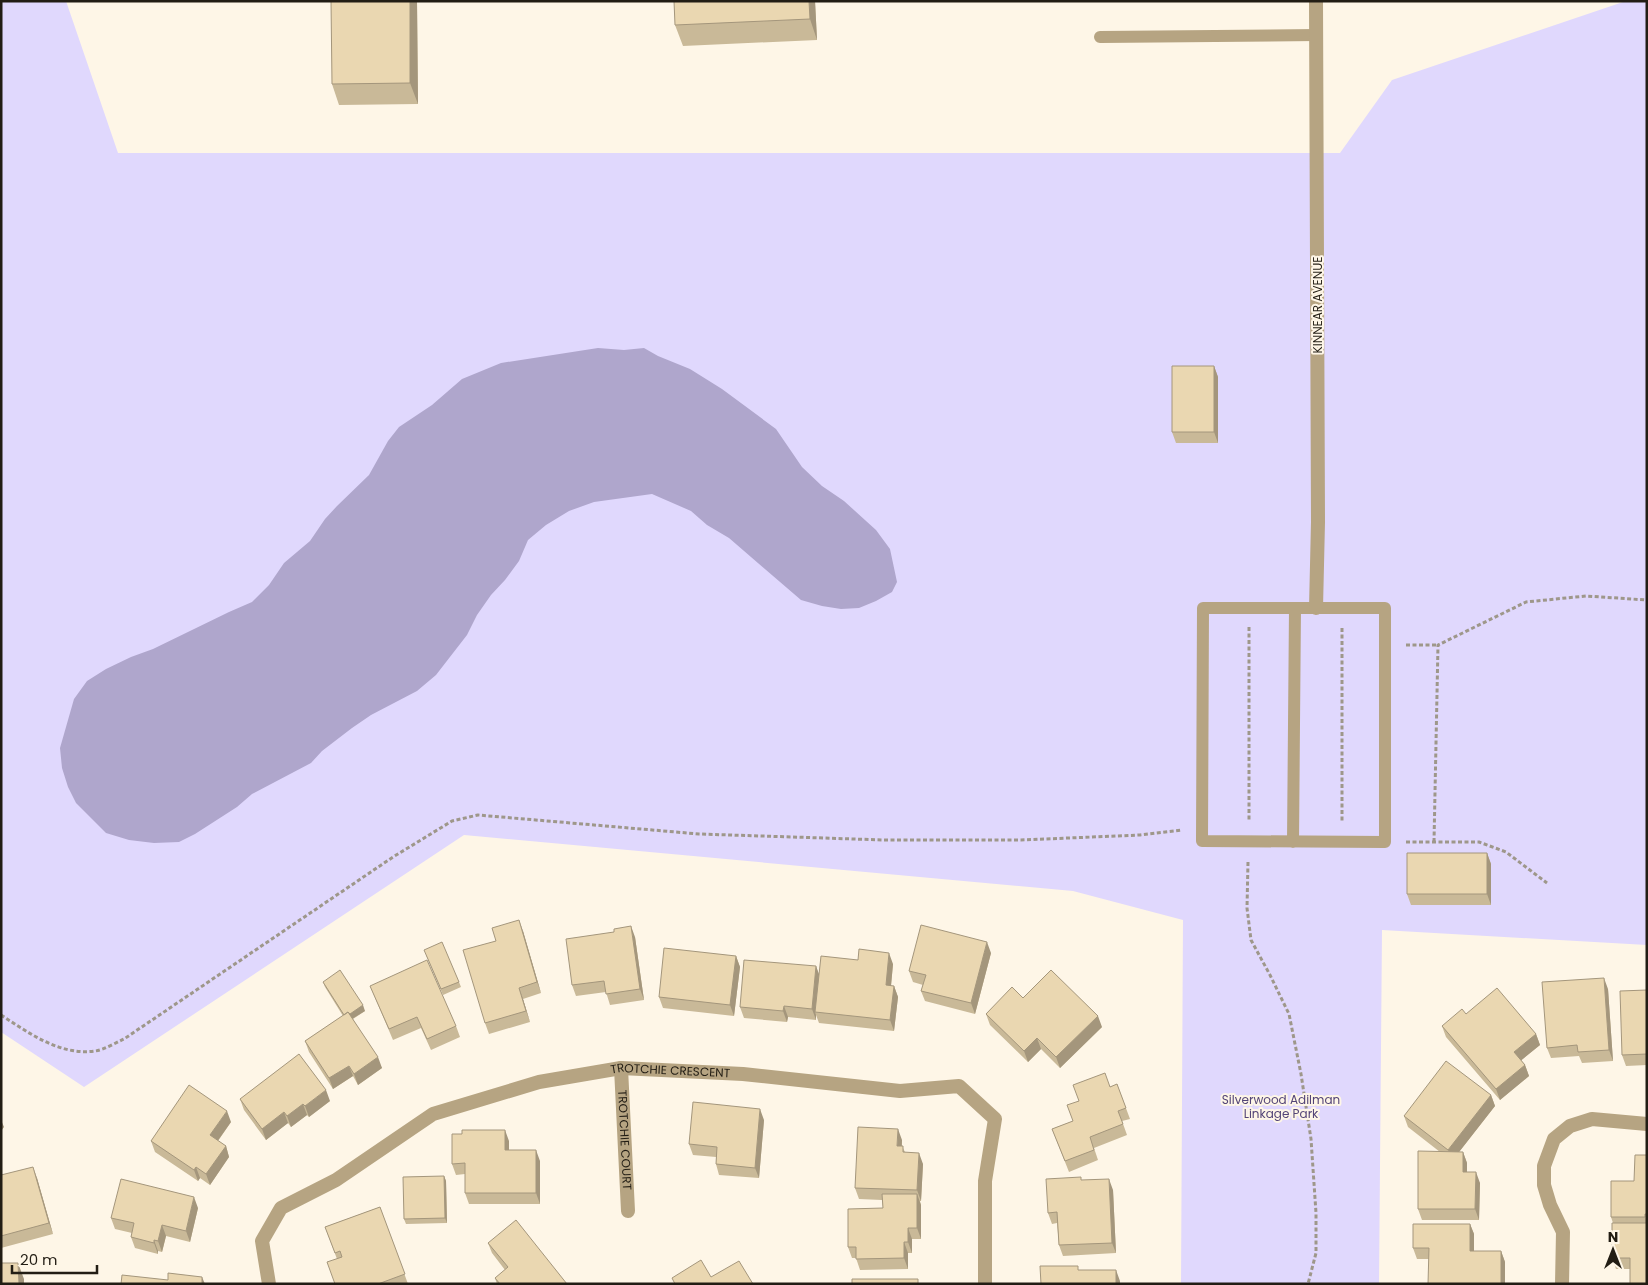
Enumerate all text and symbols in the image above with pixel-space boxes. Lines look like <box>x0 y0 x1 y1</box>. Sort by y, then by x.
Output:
street label: KINNEAR AVENUE <box>1309 257 1326 353</box>
street label: TROTCHIE CRESCENT <box>609 1059 731 1081</box>
street label: TROTCHIE COURT <box>614 1089 636 1191</box>
park label: Silverwood Adilman Linkage Park <box>1222 1091 1340 1122</box>
north arrow <box>1588 1225 1638 1275</box>
text: N <box>1608 1227 1618 1247</box>
scale bar <box>12 1242 98 1274</box>
text: 20 m <box>20 1249 58 1270</box>

